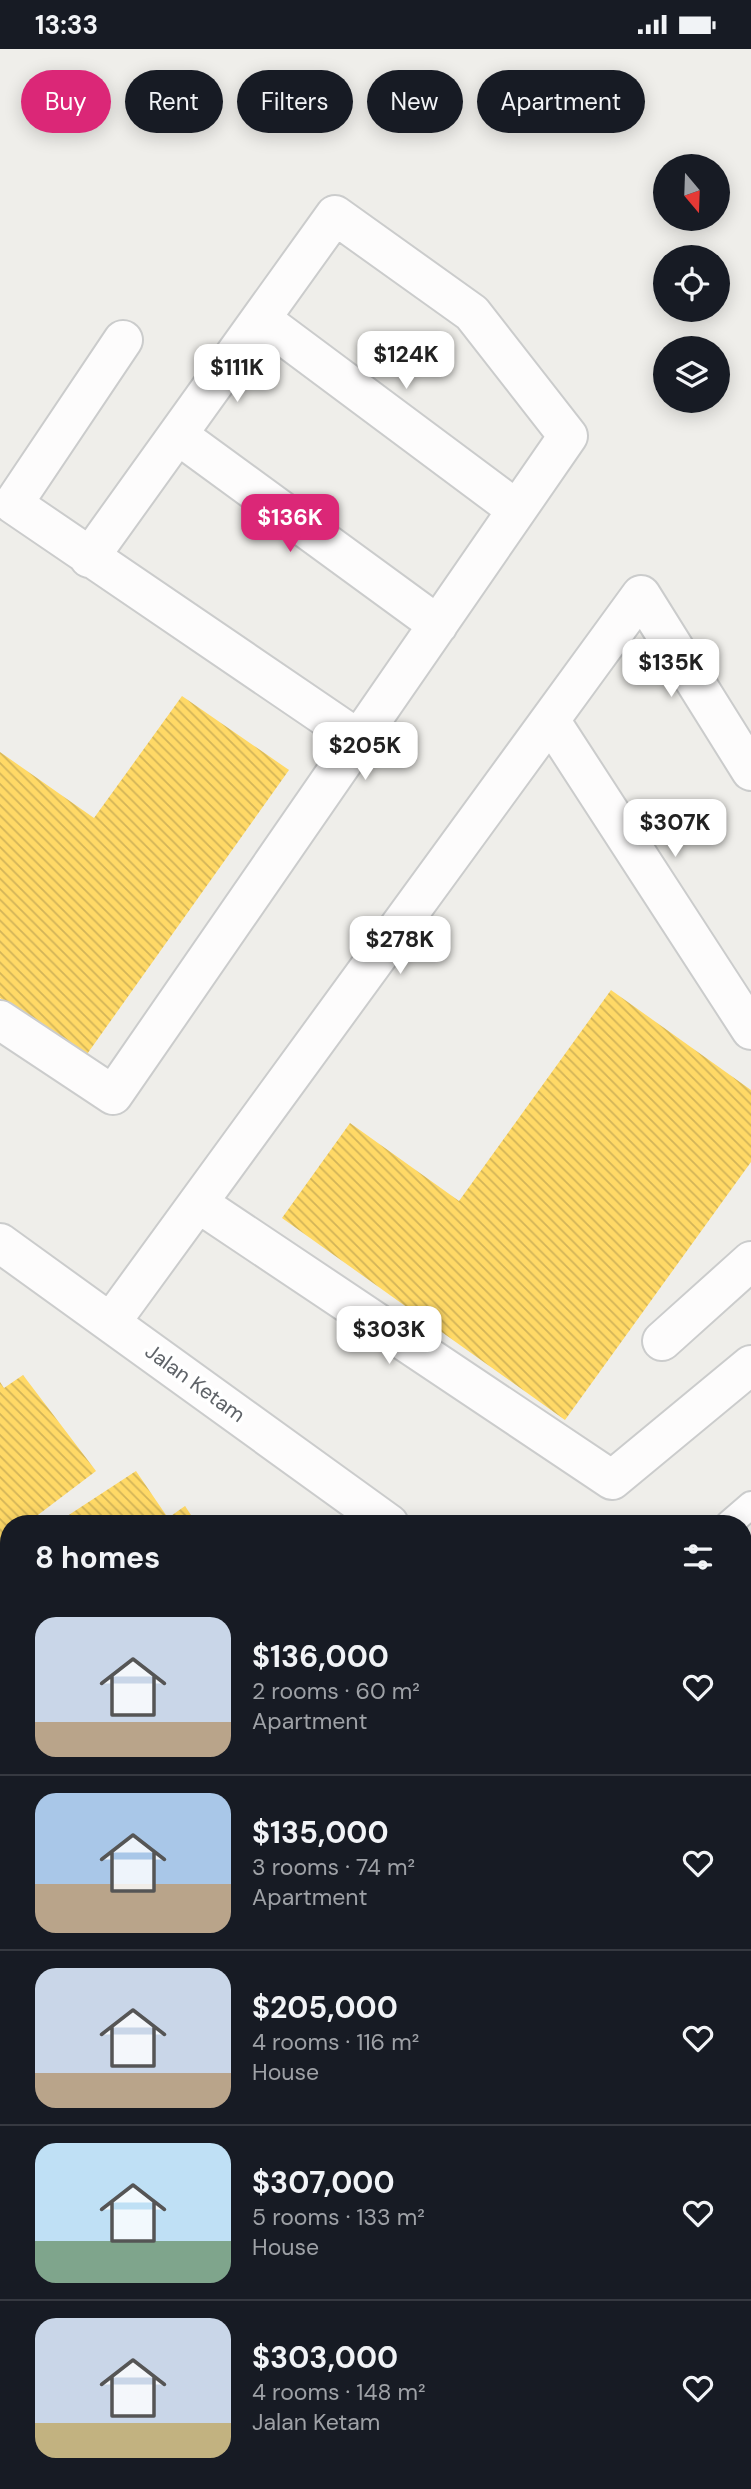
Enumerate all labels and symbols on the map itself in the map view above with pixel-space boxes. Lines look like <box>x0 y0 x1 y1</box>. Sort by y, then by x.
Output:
north arrow <box>653 154 730 231</box>
pin: $124K <box>357 331 455 391</box>
pin: $111K <box>188 345 286 404</box>
pin: $136K <box>241 495 339 554</box>
pin: $135K <box>622 639 720 699</box>
pin: $205K <box>316 723 414 782</box>
pin: $307K <box>626 799 724 859</box>
pin: $278K <box>351 916 449 976</box>
pin: $303K <box>340 1307 438 1366</box>
street label: Jalan Ketam <box>139 1337 251 1429</box>

